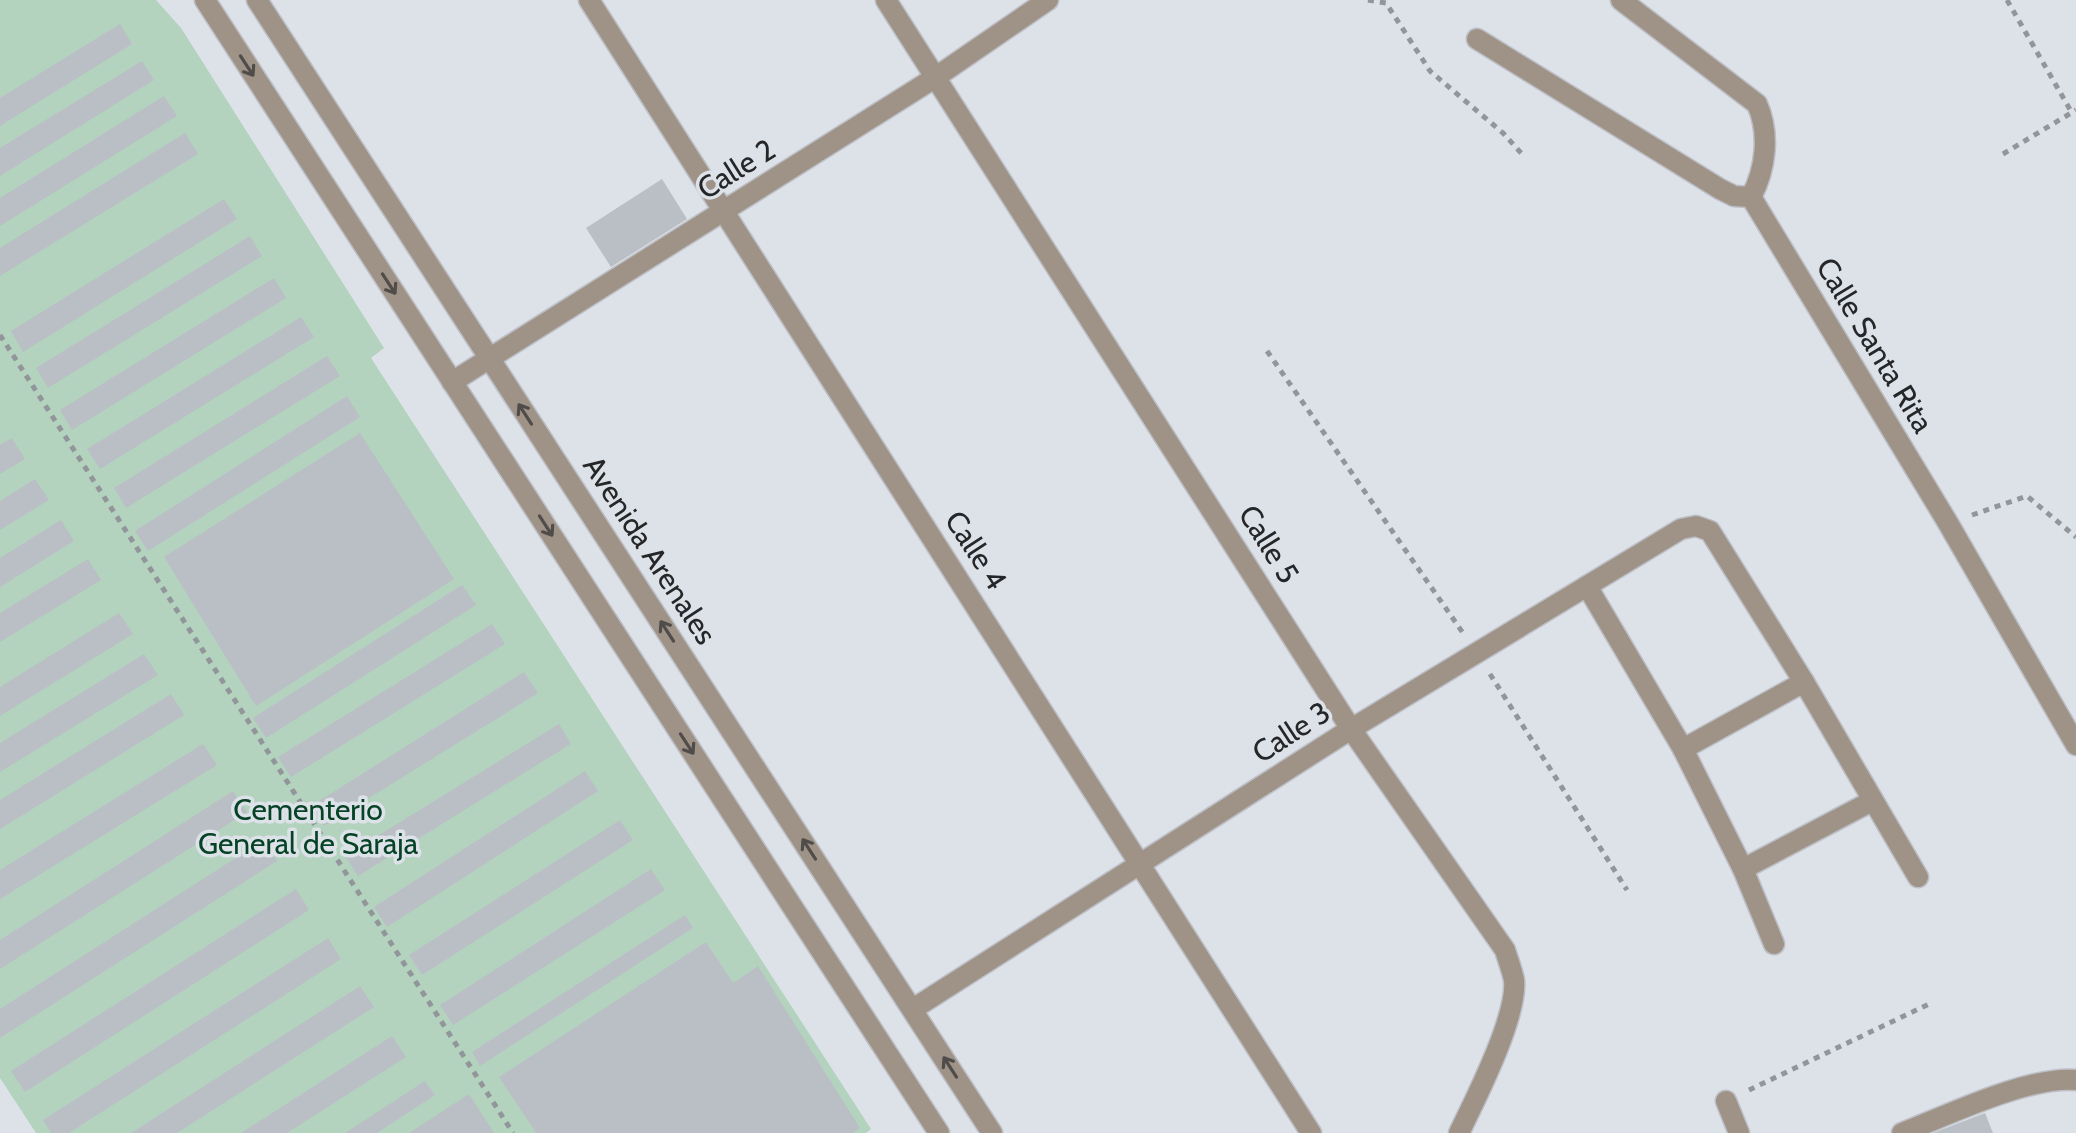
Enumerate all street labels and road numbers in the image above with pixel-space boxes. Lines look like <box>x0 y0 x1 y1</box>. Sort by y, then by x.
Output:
street label: Calle 2 <box>690 131 782 207</box>
street label: Calle Santa Rita <box>1808 251 1942 440</box>
street label: Avenida Arenales <box>575 449 725 651</box>
street label: Calle 5 <box>1231 498 1307 590</box>
street label: Calle 4 <box>937 504 1015 596</box>
street label: Calle 3 <box>1245 693 1337 771</box>

